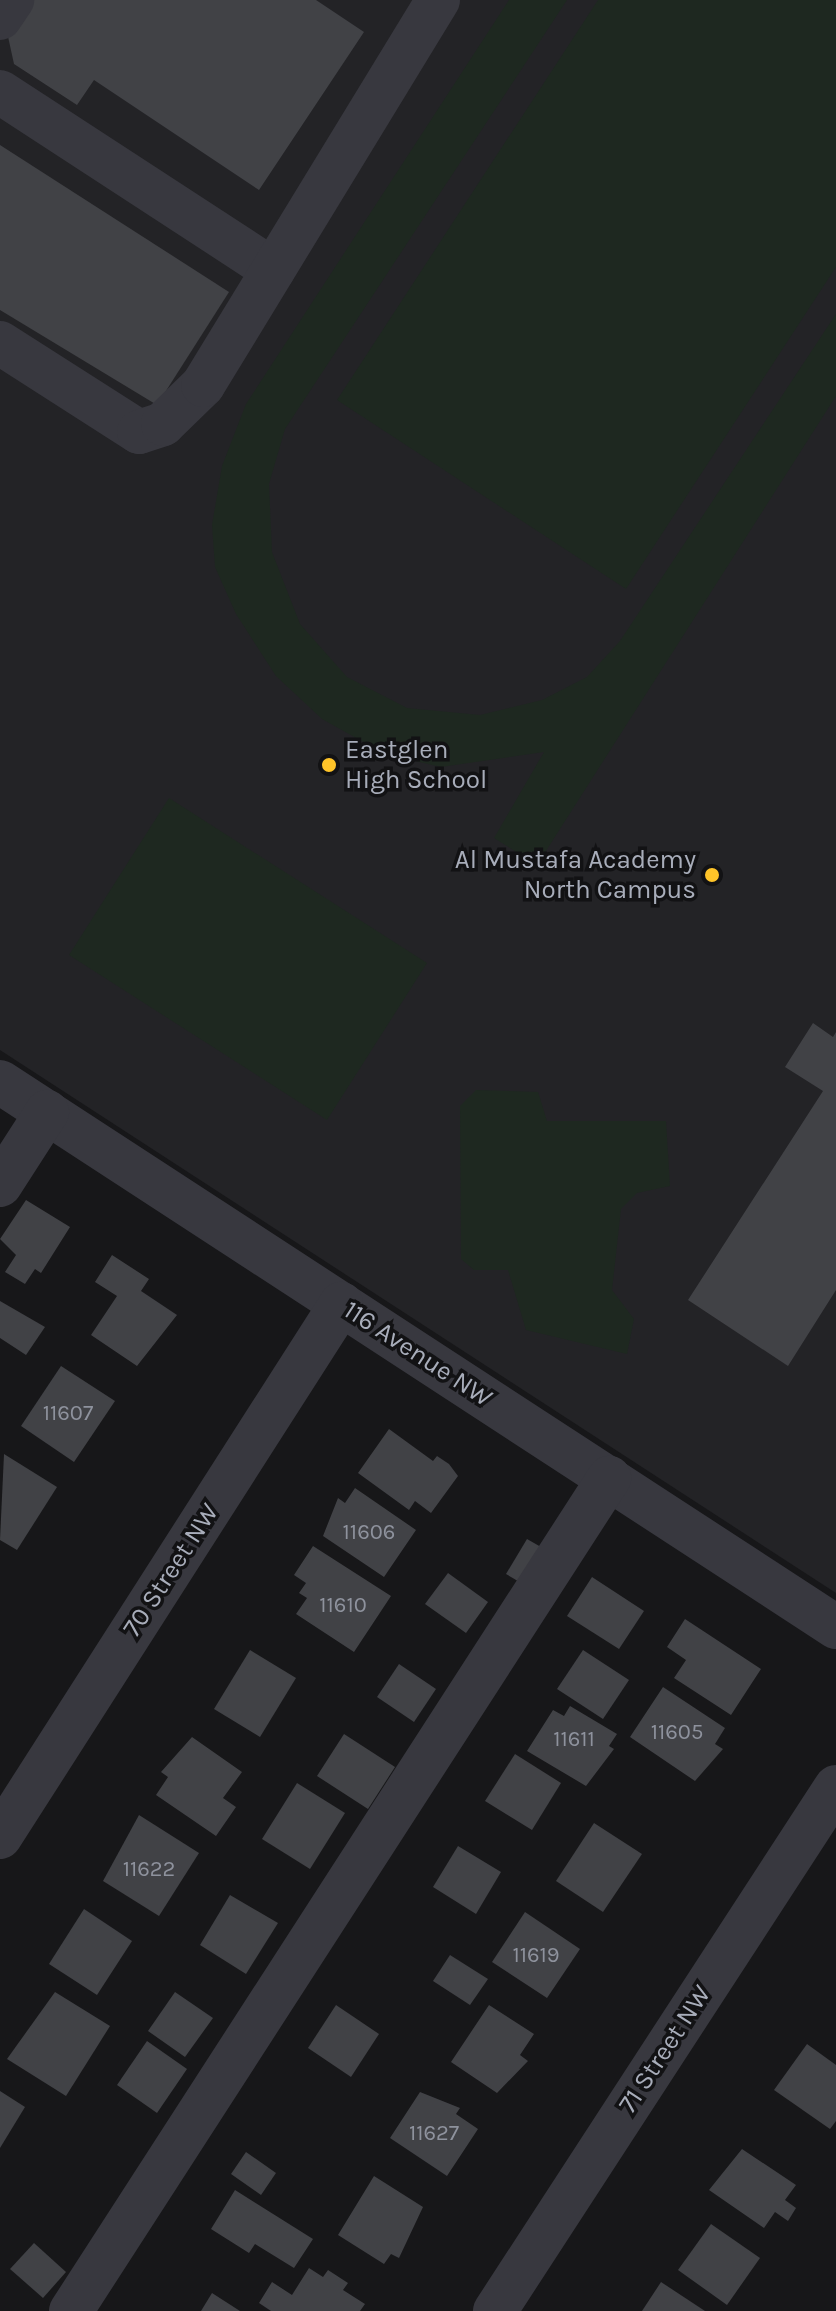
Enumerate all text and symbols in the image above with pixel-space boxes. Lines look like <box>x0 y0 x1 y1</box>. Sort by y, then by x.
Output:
place label: Eastglen High School <box>345 734 487 796</box>
marker: Eastglen High School <box>320 756 338 774</box>
place label: Al Mustafa Academy North Campus <box>455 844 696 906</box>
marker: Al Mustafa Academy North Campus <box>703 866 721 884</box>
street label: 116 Avenue NW <box>338 1294 498 1414</box>
house number: 11607 <box>43 1401 93 1427</box>
street label: 70 Street NW <box>116 1498 226 1642</box>
house number: 11606 <box>343 1520 395 1546</box>
house number: 11610 <box>319 1593 367 1619</box>
house number: 11605 <box>651 1720 703 1746</box>
house number: 11611 <box>553 1727 595 1753</box>
house number: 11622 <box>123 1857 175 1883</box>
house number: 11619 <box>512 1943 560 1969</box>
street label: 71 Street NW <box>612 1979 718 2119</box>
house number: 11627 <box>409 2121 459 2147</box>

